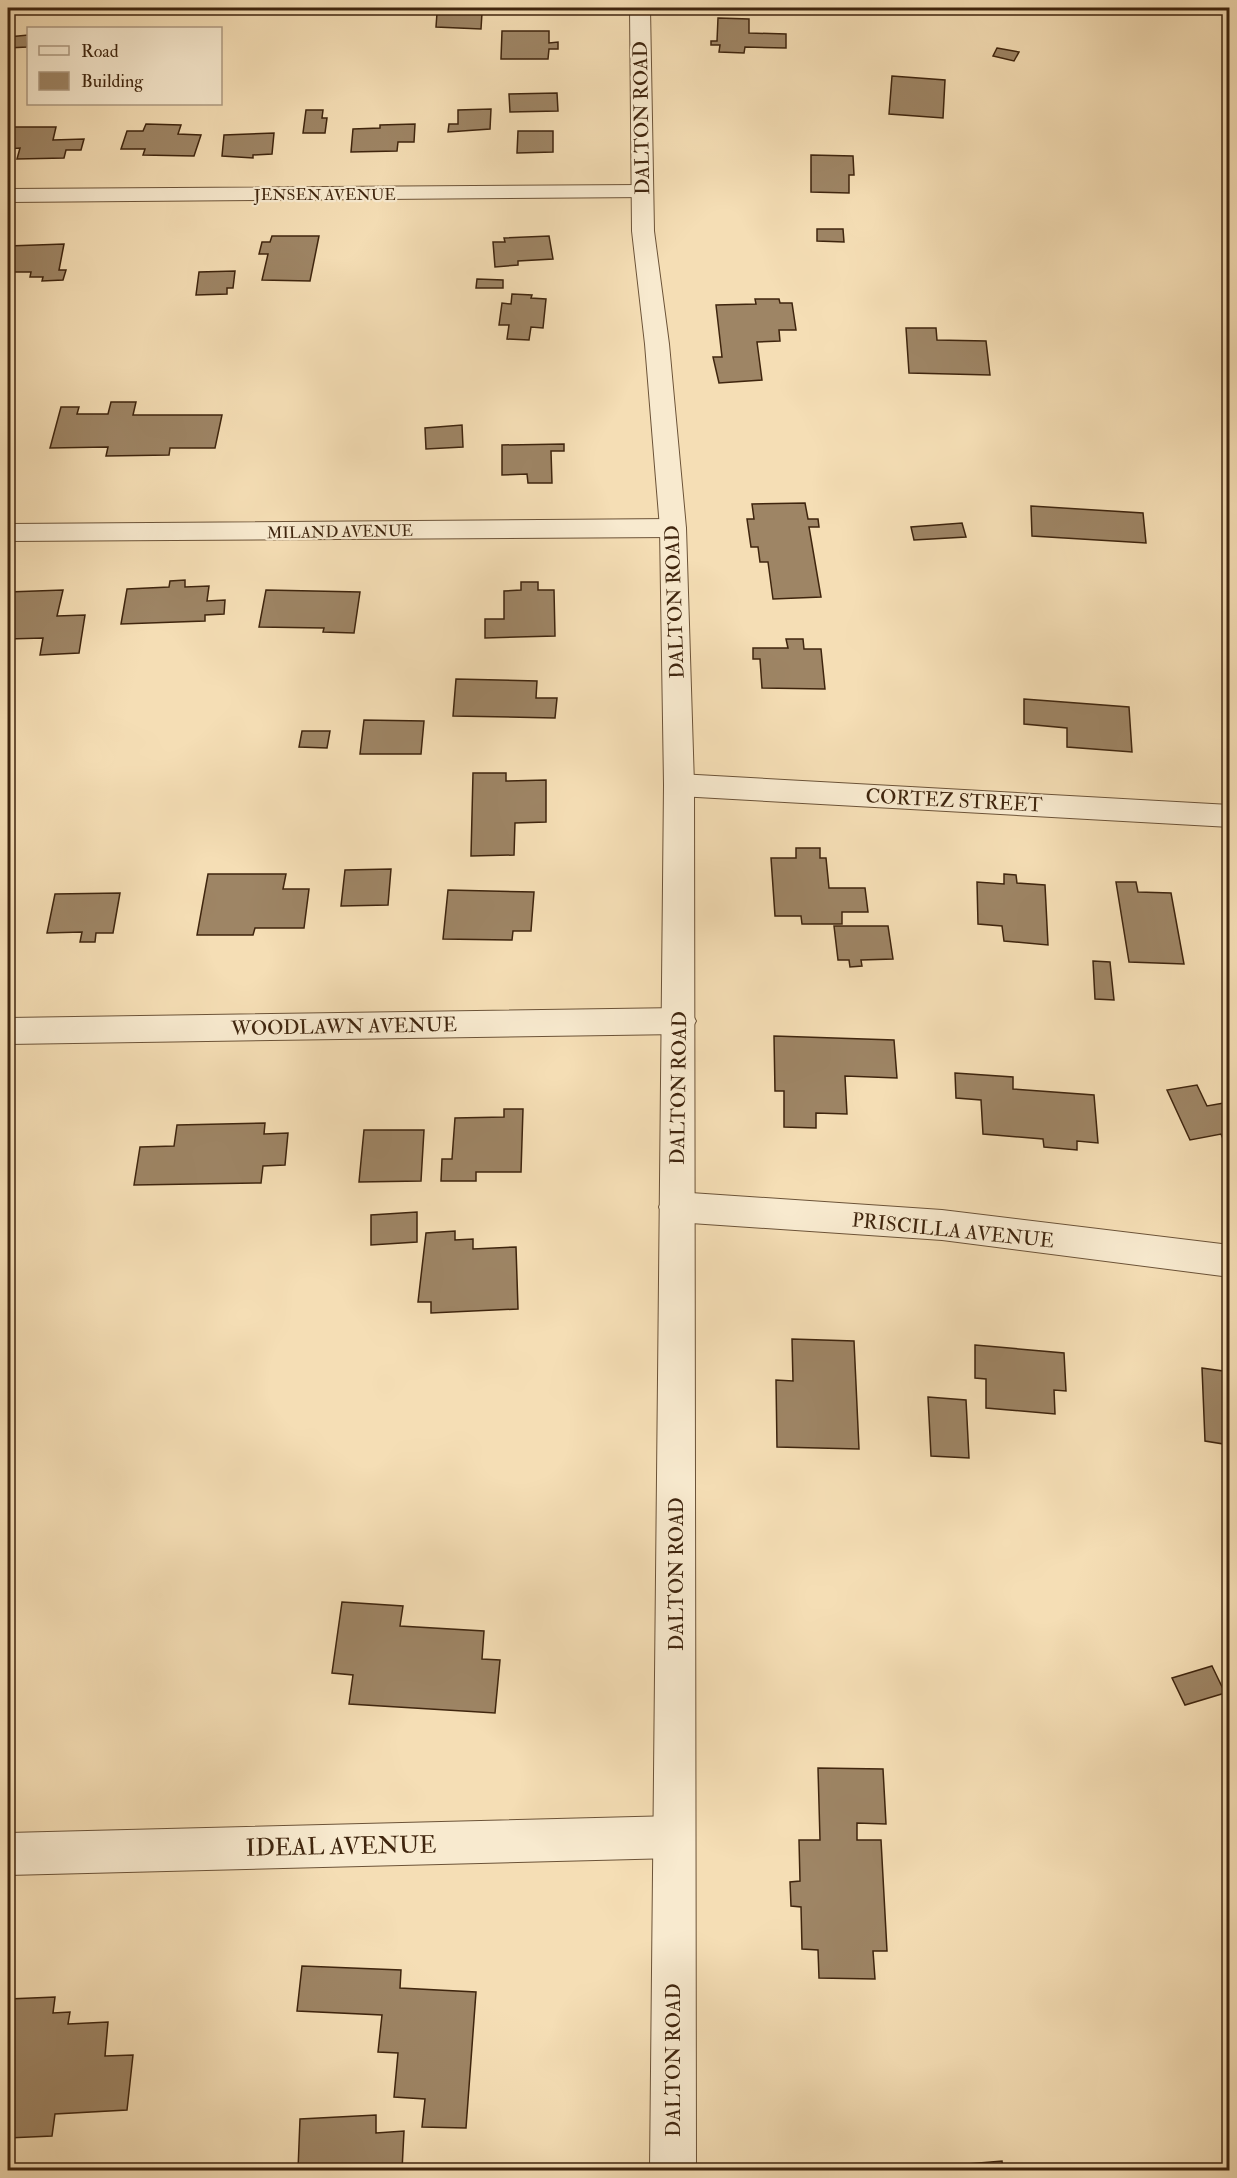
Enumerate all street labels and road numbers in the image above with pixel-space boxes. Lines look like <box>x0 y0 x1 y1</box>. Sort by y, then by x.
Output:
street label: DALTON ROAD <box>628 41 655 195</box>
street label: JENSEN AVENUE <box>253 185 396 206</box>
street label: MILAND AVENUE <box>267 521 413 543</box>
street label: DALTON ROAD <box>659 525 690 679</box>
street label: CORTEZ STREET <box>865 783 1043 818</box>
street label: DALTON ROAD <box>665 1011 692 1165</box>
street label: WOODLAWN AVENUE <box>230 1012 457 1041</box>
street label: PRISCILLA AVENUE <box>851 1207 1055 1254</box>
street label: DALTON ROAD <box>664 1497 689 1651</box>
street label: IDEAL AVENUE <box>245 1829 437 1864</box>
street label: DALTON ROAD <box>661 1983 686 2137</box>

